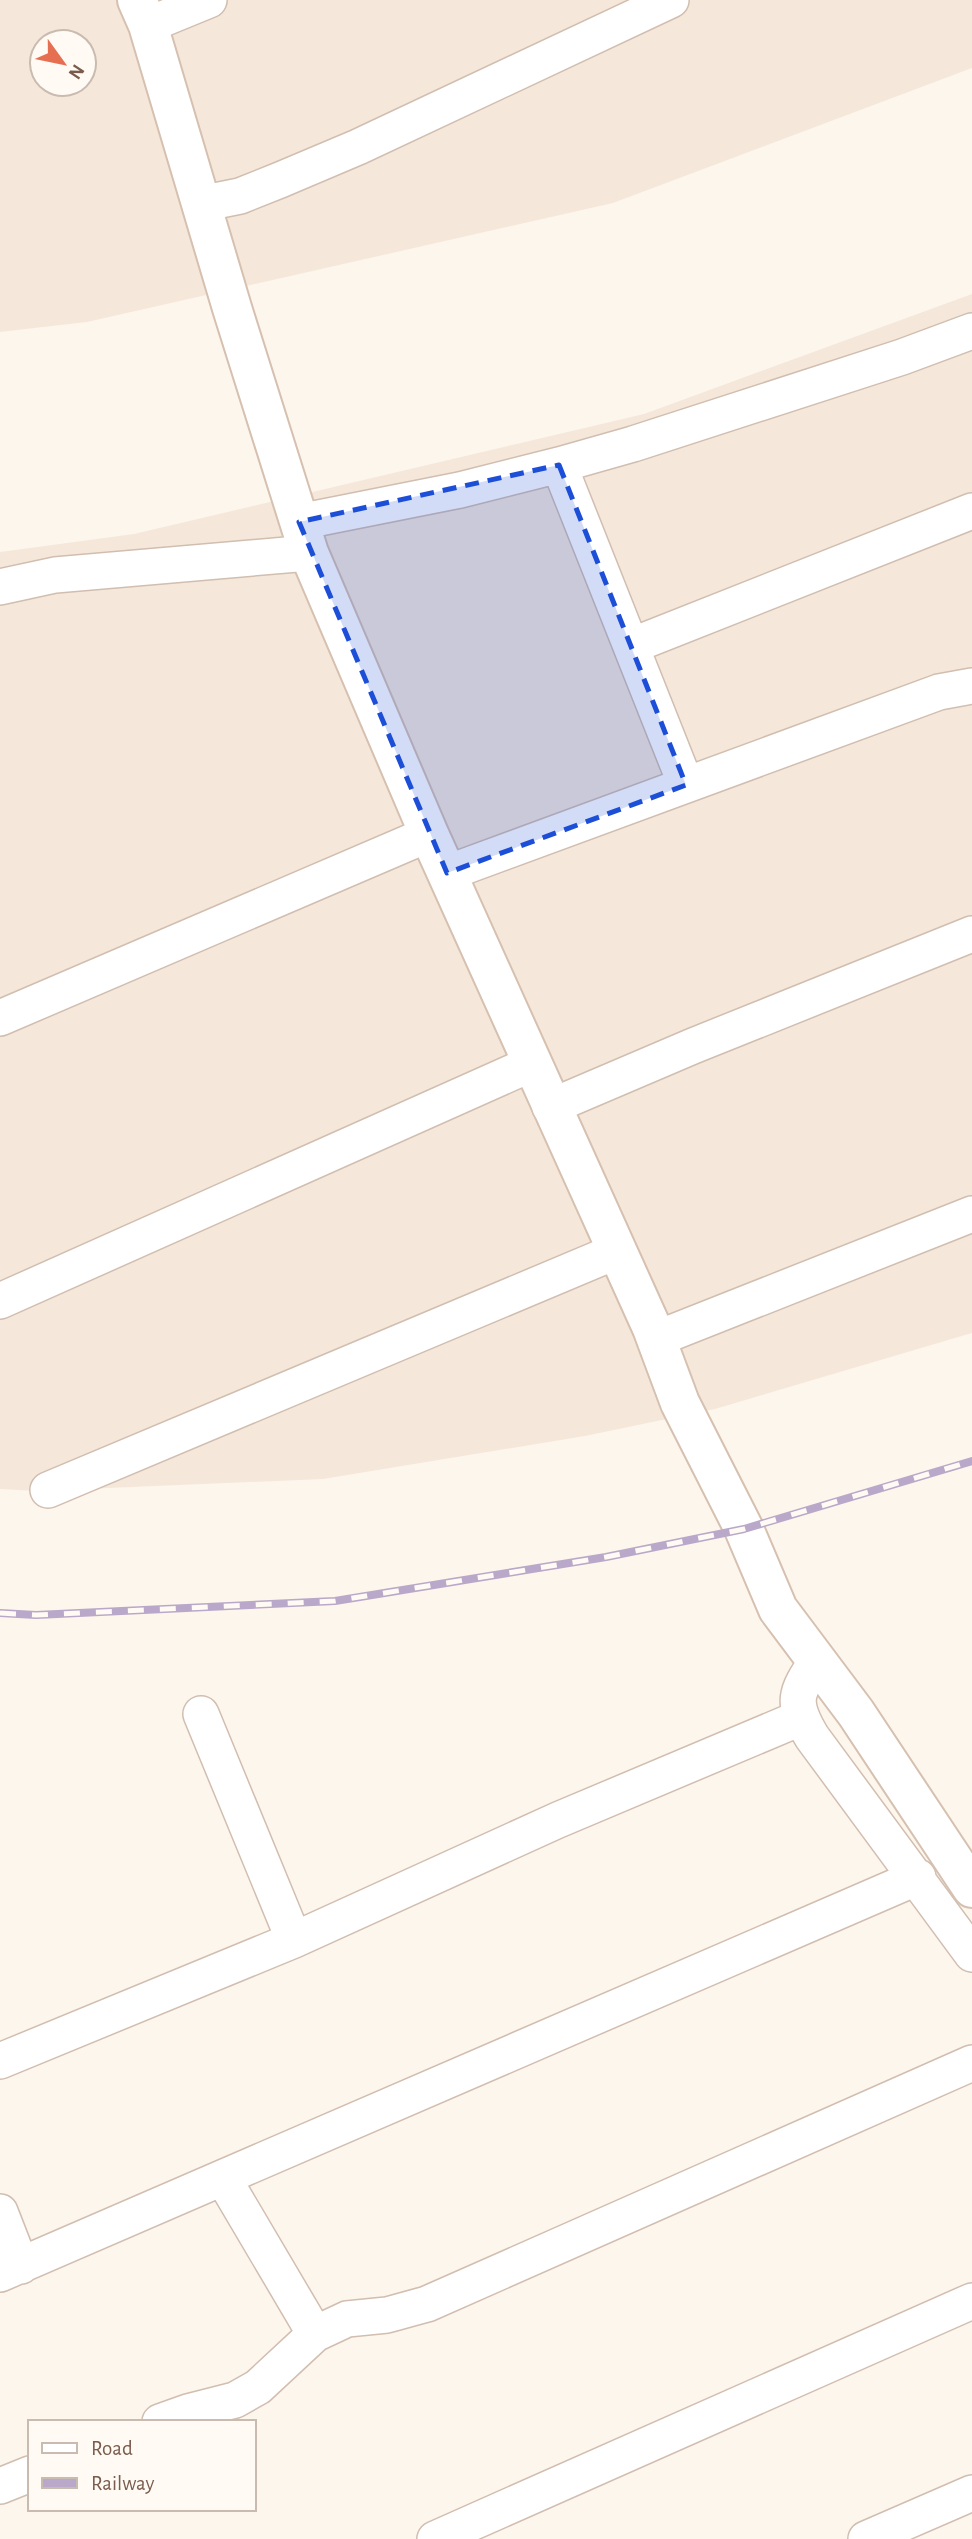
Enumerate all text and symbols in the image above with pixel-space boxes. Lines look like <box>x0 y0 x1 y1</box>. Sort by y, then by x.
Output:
north arrow <box>28 28 98 98</box>
text: N <box>64 61 88 82</box>
legend <box>28 2420 256 2511</box>
text: Road <box>91 2438 133 2459</box>
text: Railway <box>91 2473 154 2494</box>

